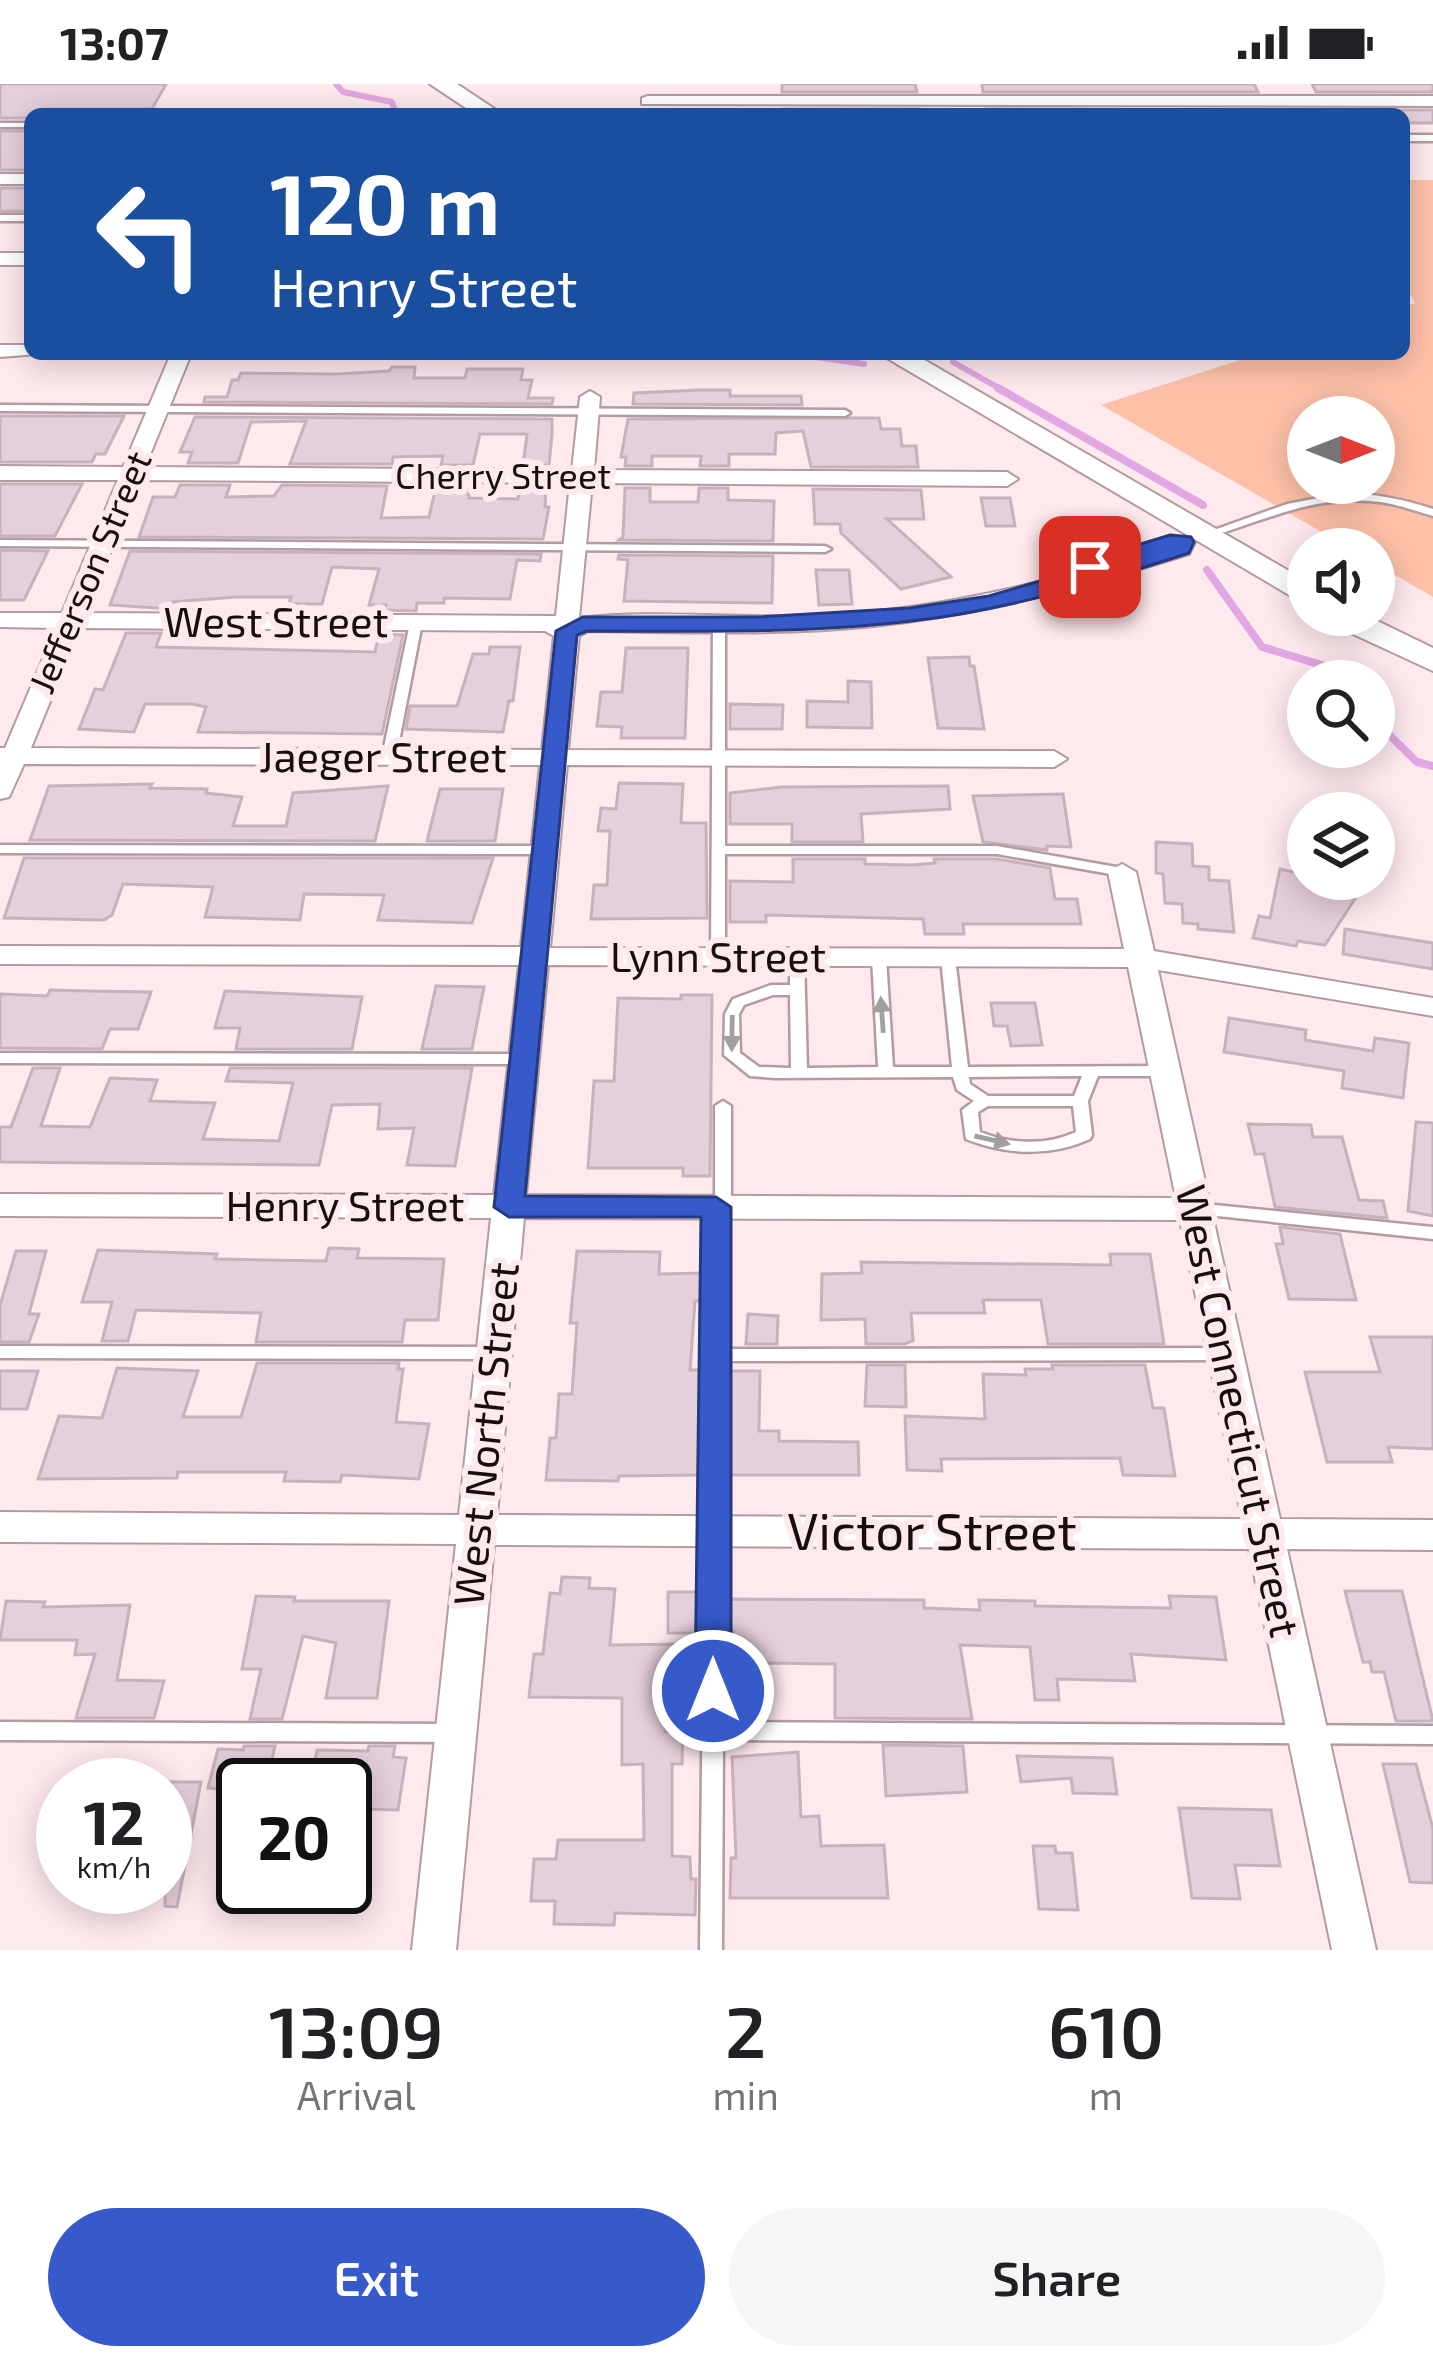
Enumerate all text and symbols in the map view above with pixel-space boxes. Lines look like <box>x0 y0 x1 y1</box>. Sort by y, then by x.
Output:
text: 13:07 <box>60 15 169 69</box>
text: 120 m <box>270 151 500 252</box>
icon: left <box>72 156 228 312</box>
text: Henry Street <box>270 253 578 318</box>
north arrow <box>1287 396 1395 504</box>
map controls <box>1287 396 1395 900</box>
street label: Jefferson Street <box>18 444 159 699</box>
street label: Cherry Street <box>395 453 611 496</box>
pin <box>1039 516 1141 618</box>
button: sound <box>1287 528 1395 636</box>
icon: arrive <box>1057 534 1123 600</box>
street label: West Street <box>163 595 389 645</box>
button: search <box>1287 660 1395 768</box>
street label: Jaeger Street <box>259 730 507 780</box>
button: layers <box>1287 792 1395 900</box>
street label: Lynn Street <box>610 930 826 980</box>
one-way arrow <box>873 996 892 1033</box>
one-way arrow <box>722 1015 742 1053</box>
one-way arrow <box>974 1131 1011 1150</box>
street label: Henry Street <box>225 1179 465 1229</box>
street label: West Connecticut Street <box>1168 1180 1312 1641</box>
street label: West North Street <box>441 1260 527 1608</box>
street label: Victor Street <box>787 1499 1077 1560</box>
position arrow <box>650 1628 776 1754</box>
speed limit sign: 20 <box>216 1758 372 1914</box>
text: 12 <box>84 1785 144 1857</box>
text: km/h <box>77 1848 151 1884</box>
text: 13:09 <box>269 1986 444 2072</box>
text: 2 <box>725 1986 766 2072</box>
text: 610 <box>1048 1986 1164 2072</box>
text: Arrival <box>297 2071 416 2118</box>
text: min <box>712 2071 779 2118</box>
text: m <box>1089 2071 1123 2118</box>
button: Exit <box>48 2208 705 2346</box>
button: Share <box>729 2208 1385 2346</box>

